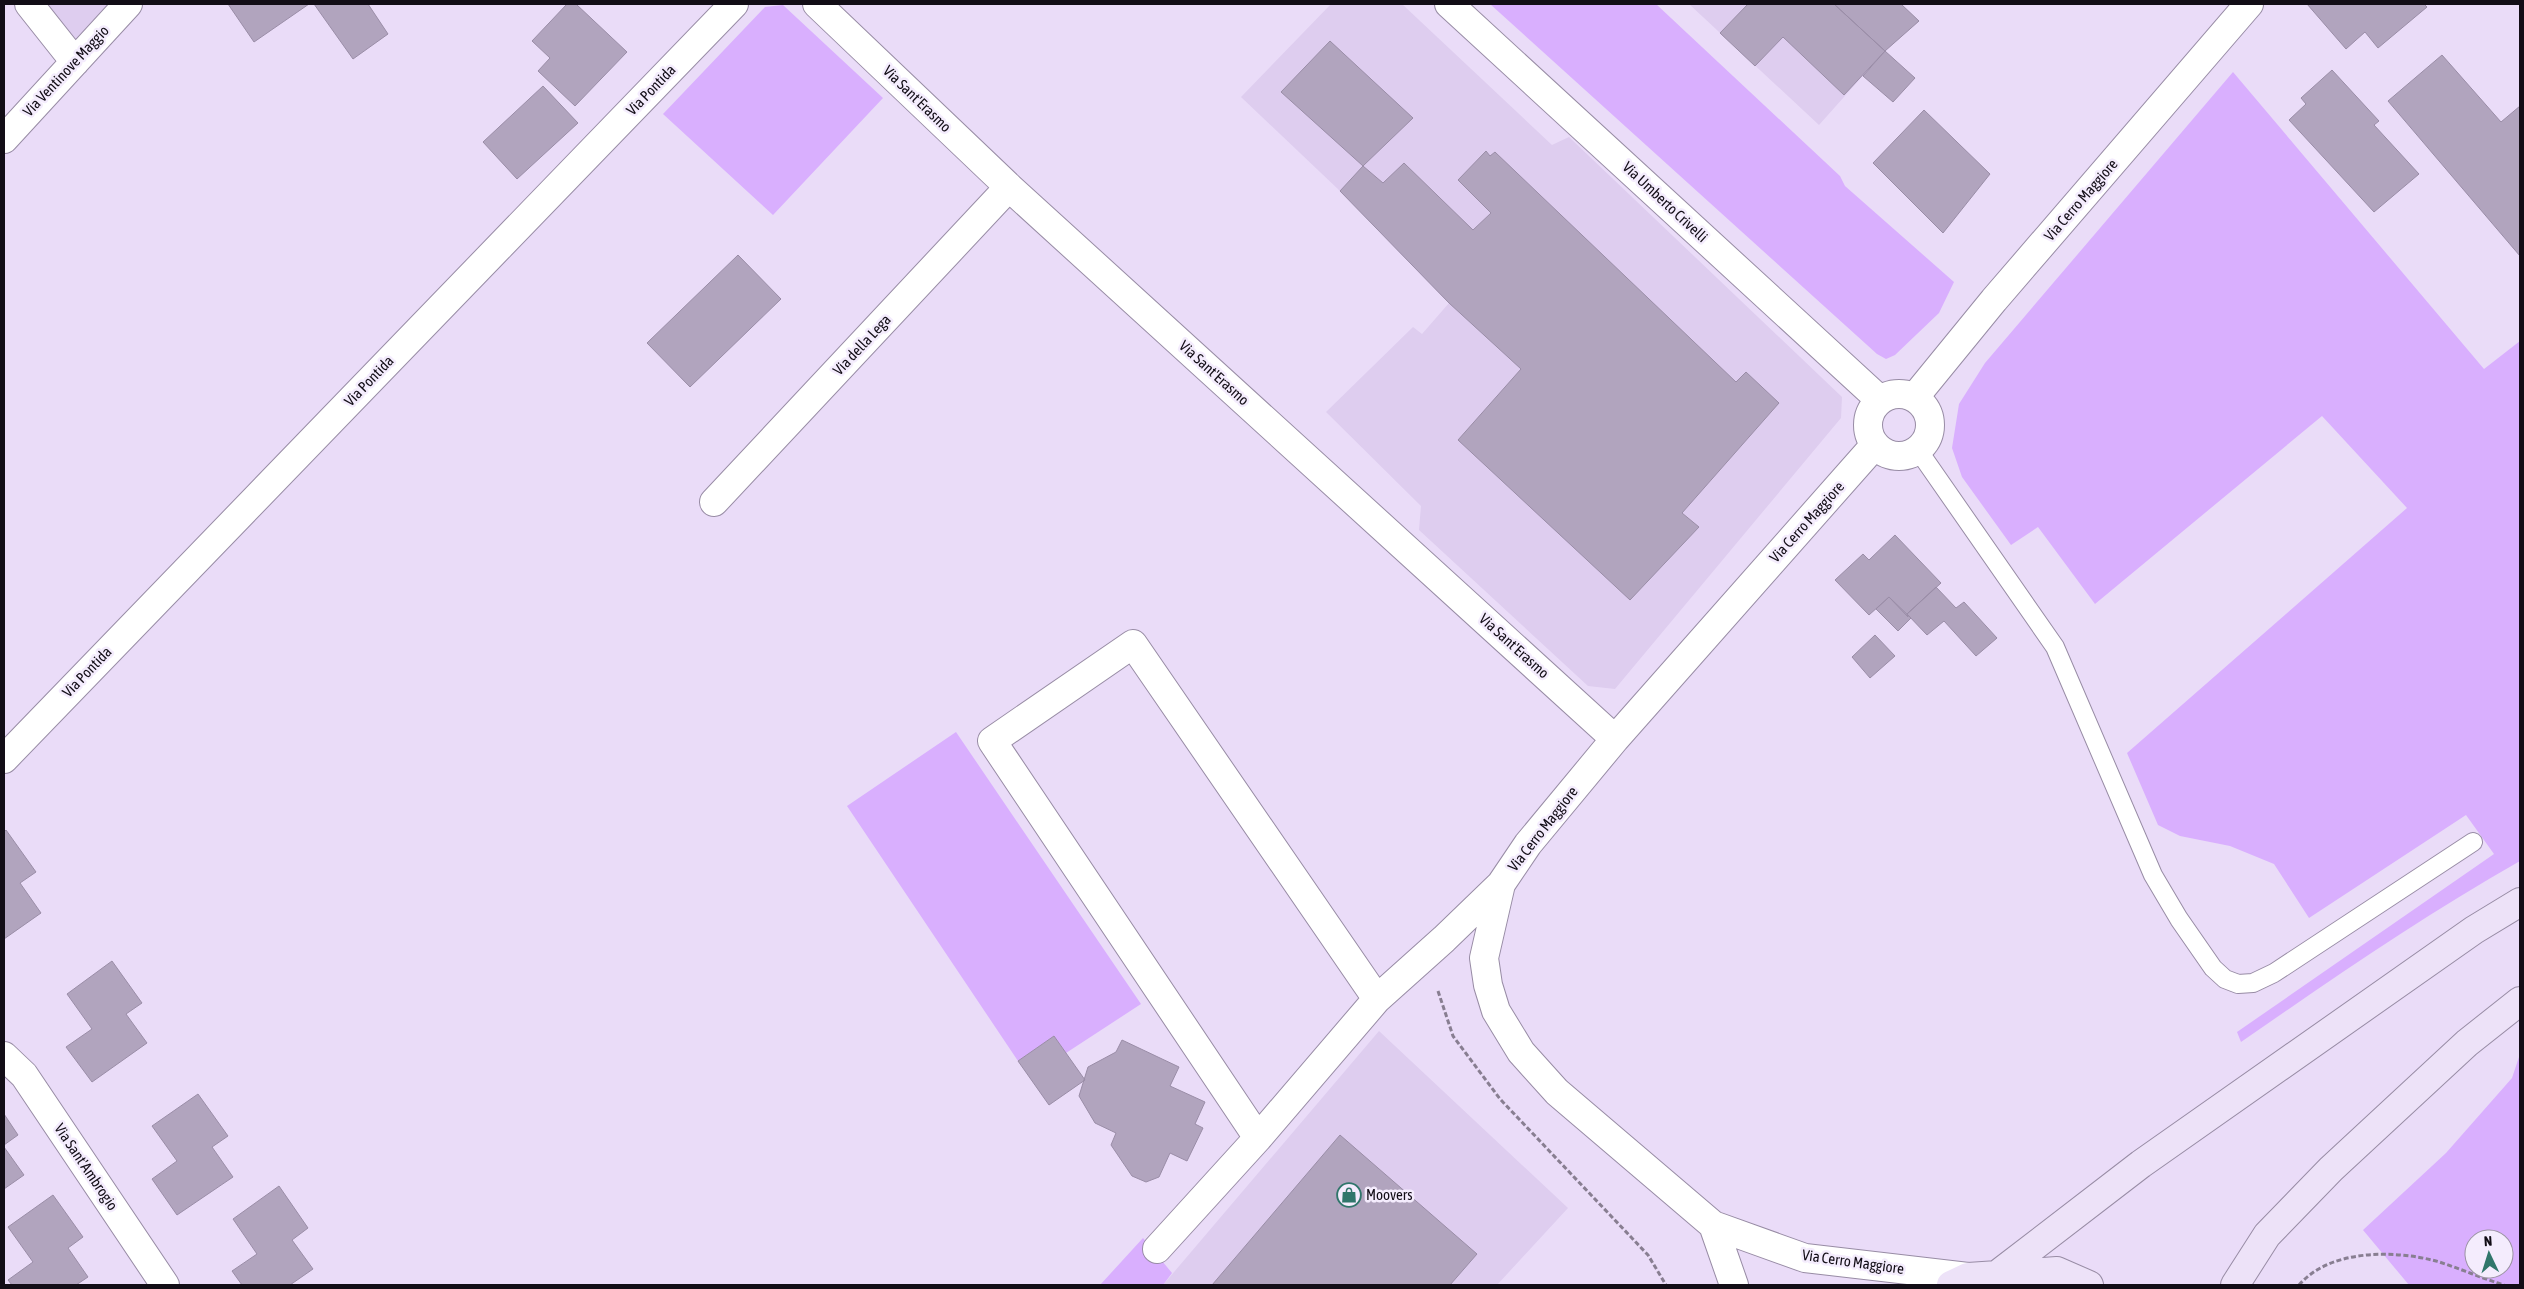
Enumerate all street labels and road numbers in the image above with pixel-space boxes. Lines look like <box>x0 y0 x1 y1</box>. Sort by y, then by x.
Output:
street label: Via Ventinove Maggio <box>19 22 112 120</box>
street label: Via Pontida <box>623 61 679 118</box>
street label: Via Sant'Erasmo <box>880 62 955 135</box>
street label: Via Cerro Maggiore <box>2041 155 2121 244</box>
street label: Via Umberto Crivelli <box>1619 158 1711 245</box>
street label: Via della Lega <box>829 311 894 378</box>
street label: Via Sant'Erasmo <box>1176 337 1253 408</box>
street label: Via Pontida <box>341 352 397 409</box>
street label: Via Cerro Maggiore <box>1766 478 1847 566</box>
street label: Via Sant'Erasmo <box>1476 610 1553 681</box>
street label: Via Pontida <box>59 643 115 700</box>
street label: Via Cerro Maggiore <box>1504 783 1581 874</box>
street label: Via Sant'Ambrogio <box>51 1120 122 1213</box>
street label: Via Cerro Maggiore <box>1801 1246 1905 1277</box>

